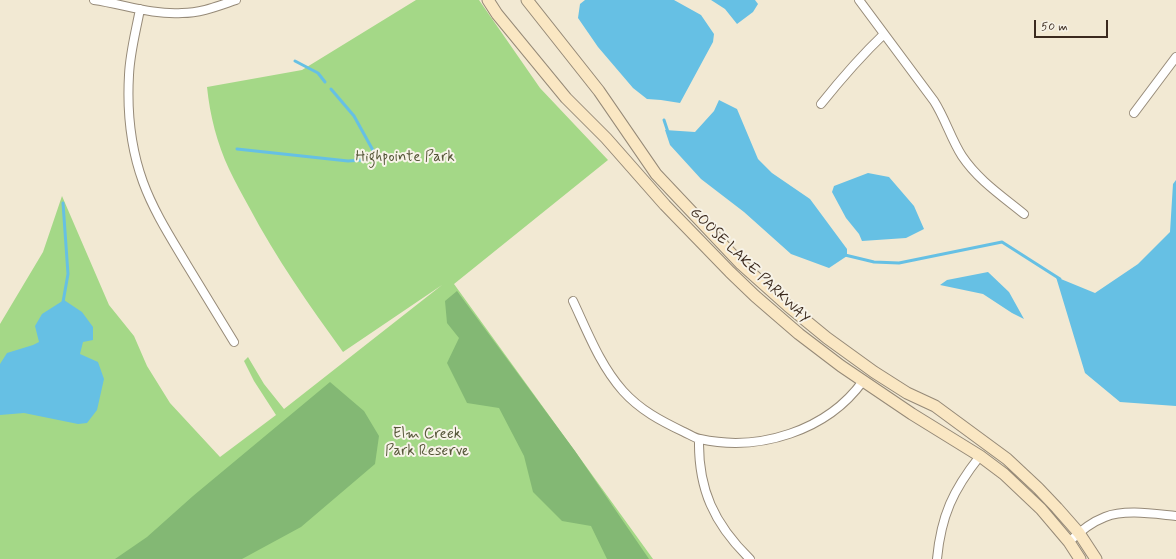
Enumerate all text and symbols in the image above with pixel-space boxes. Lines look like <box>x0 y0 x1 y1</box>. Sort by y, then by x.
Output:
scale bar <box>1036 12 1110 38</box>
text: 50 m <box>1041 19 1068 35</box>
park label: Highpointe Park <box>355 149 455 167</box>
street label: GOOSE LAKE PARKWAY <box>685 204 813 328</box>
park label: Elm Creek Park Reserve <box>385 426 469 461</box>

